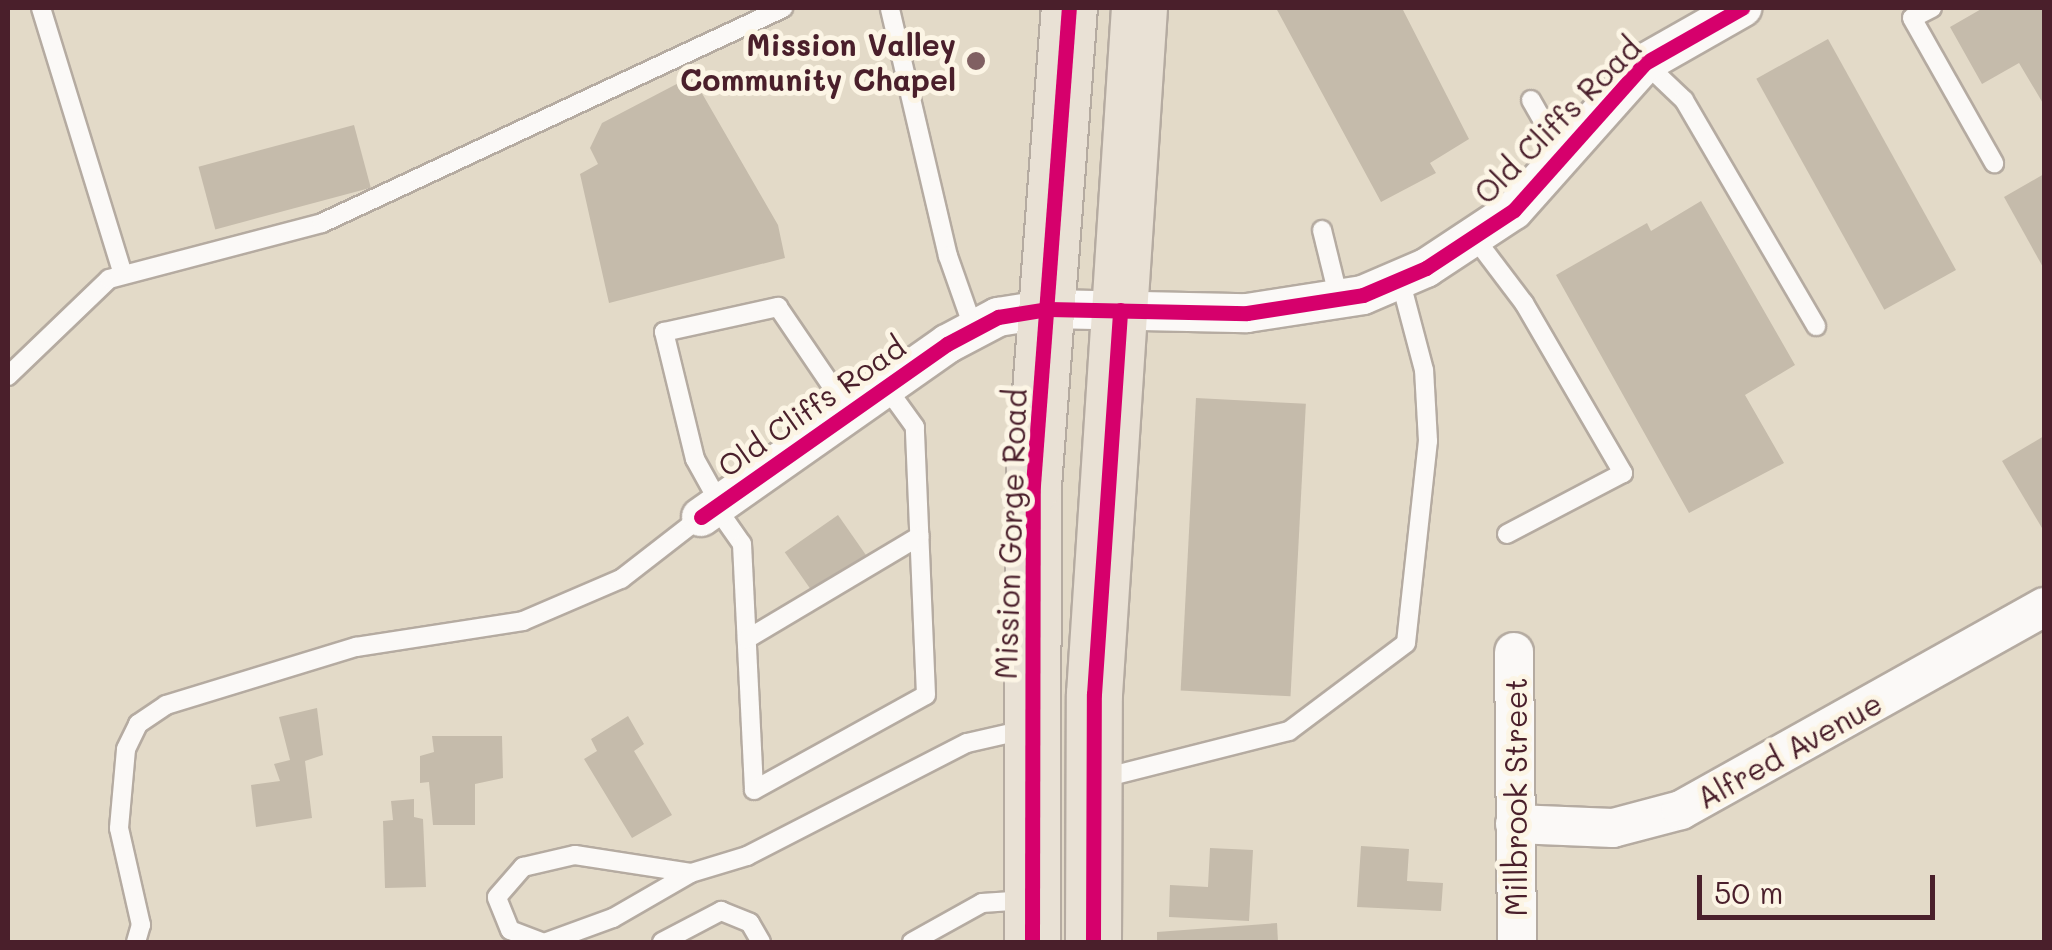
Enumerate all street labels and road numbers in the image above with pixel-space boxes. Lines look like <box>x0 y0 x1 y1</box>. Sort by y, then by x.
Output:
street label: Old Cliffs Road <box>1466 29 1648 211</box>
street label: Old Cliffs Road <box>710 328 912 484</box>
street label: Mission Gorge Road <box>987 388 1033 680</box>
street label: Millbrook Street <box>1497 678 1533 916</box>
street label: Alfred Avenue <box>1690 684 1888 816</box>

